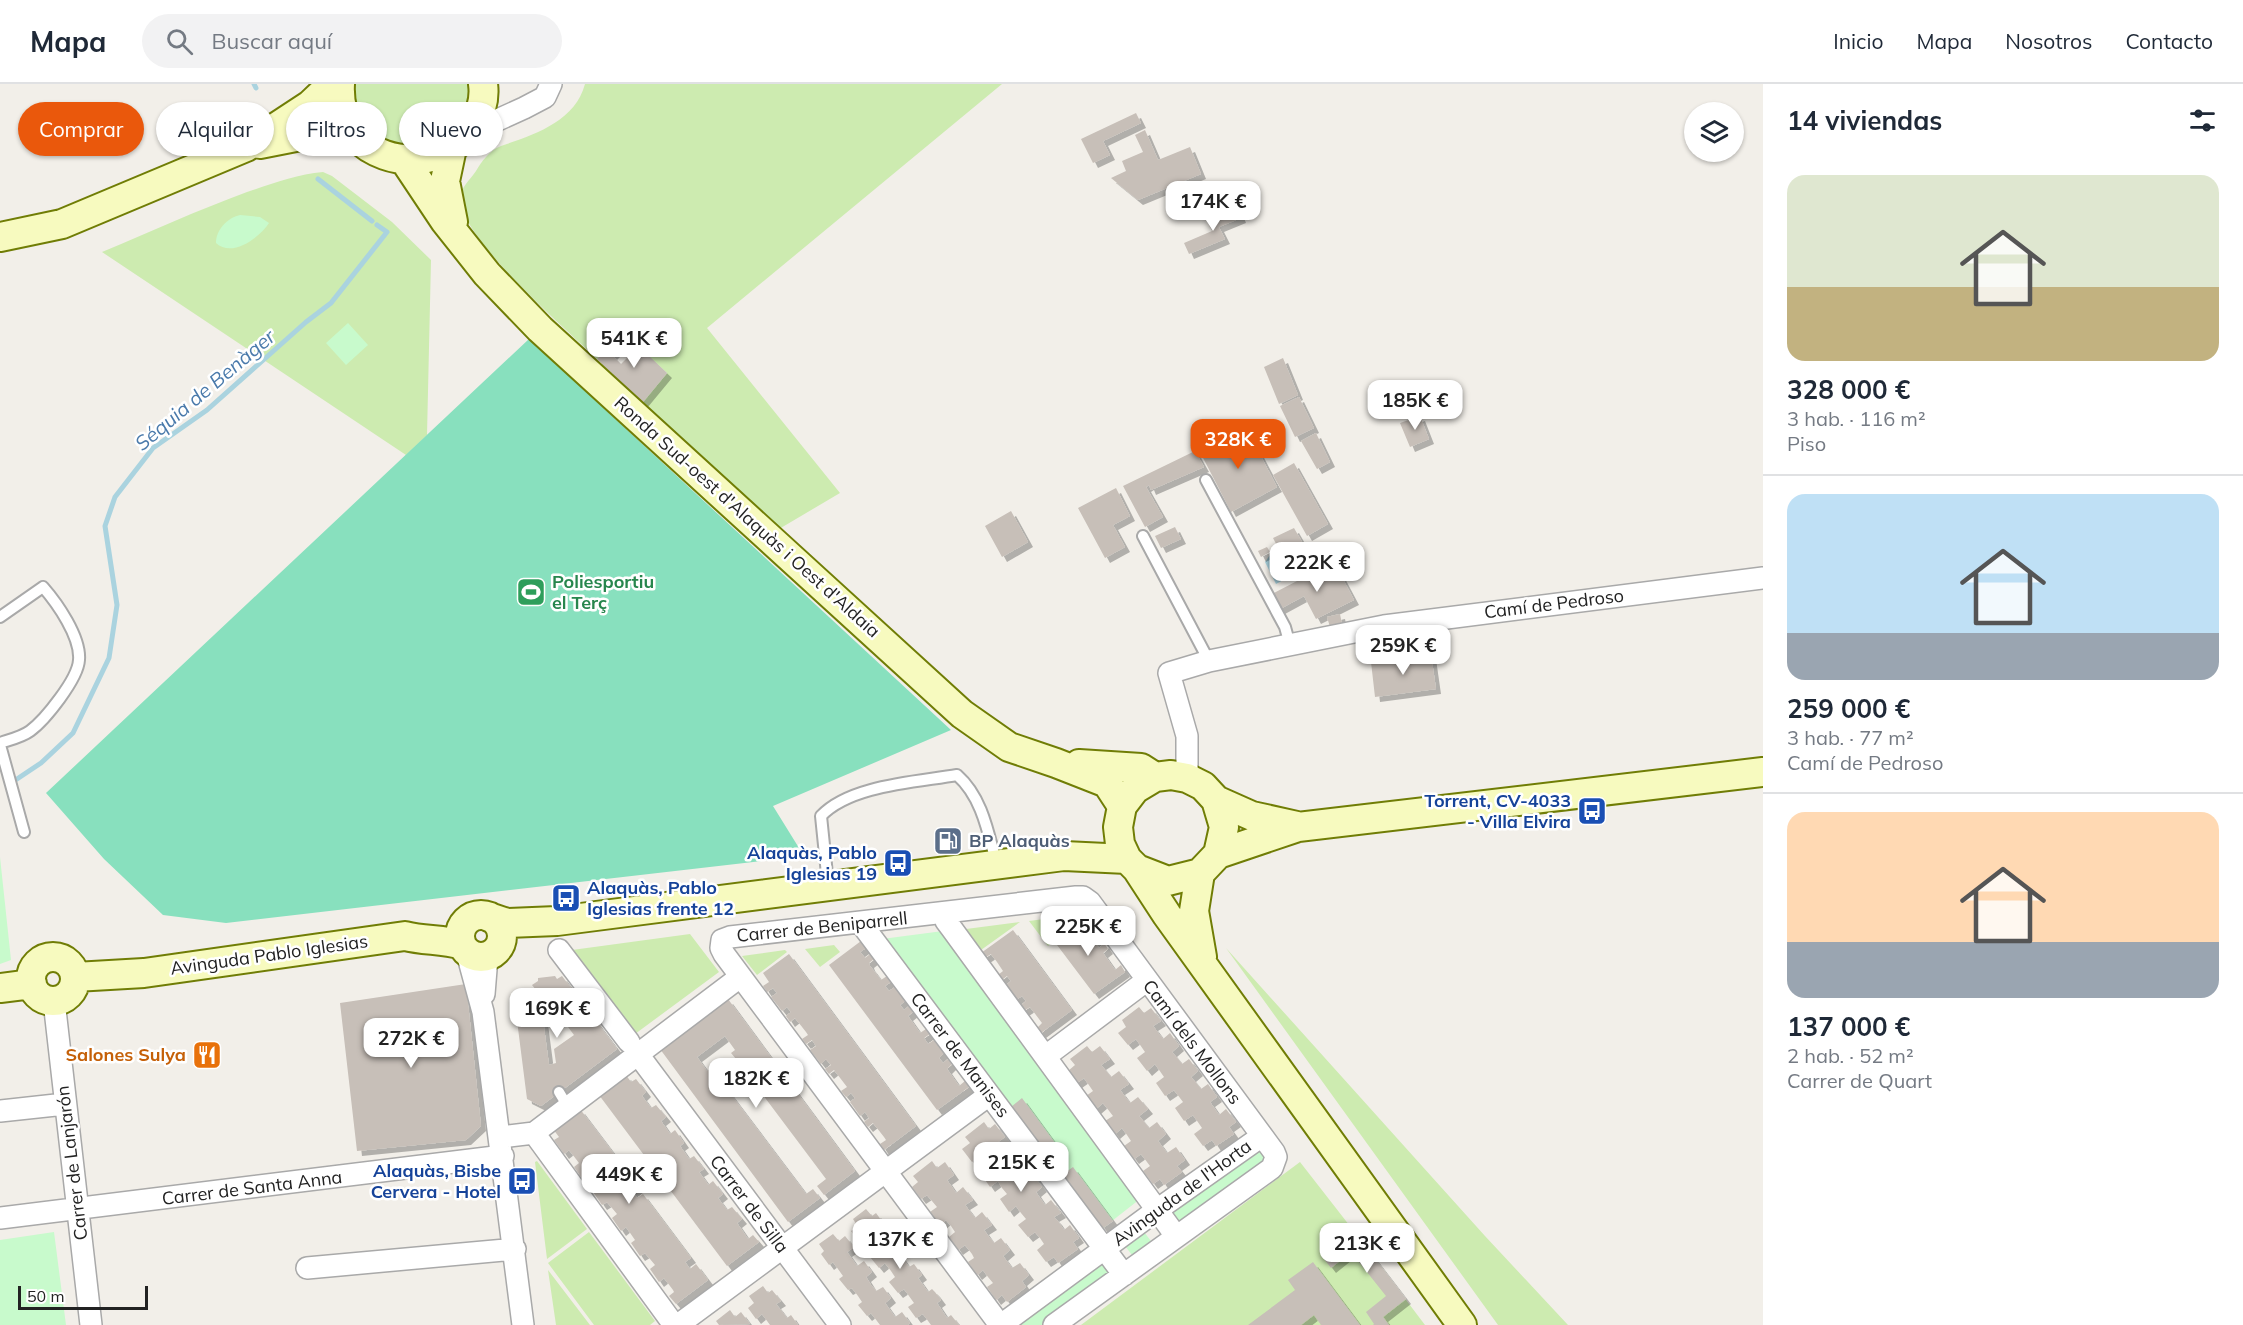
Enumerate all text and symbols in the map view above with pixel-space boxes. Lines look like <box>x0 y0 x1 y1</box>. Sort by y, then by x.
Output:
search box <box>142 14 562 68</box>
text: Mapa <box>30 24 106 59</box>
icon: search <box>163 25 196 58</box>
text: Buscar aquí <box>211 27 332 55</box>
text: Inicio <box>1833 28 1883 54</box>
text: Mapa <box>1916 28 1972 54</box>
text: Nosotros <box>2005 28 2092 54</box>
text: Contacto <box>2125 28 2213 54</box>
chip: Comprar <box>18 102 144 156</box>
chip: Alquilar <box>156 102 274 156</box>
chip: Filtros <box>286 102 387 156</box>
chip: Nuevo <box>399 102 503 156</box>
map controls <box>1684 102 1744 162</box>
button: layers <box>1684 102 1744 162</box>
text: 14 viviendas <box>1787 104 1942 137</box>
icon: filters <box>2186 104 2219 137</box>
pin: 174K € <box>1164 181 1262 232</box>
text: 174K € <box>1180 188 1246 213</box>
icon: home <box>1949 214 2057 322</box>
pin: 541K € <box>585 318 683 369</box>
water label: Séquia de Benàger <box>129 323 280 456</box>
text: 541K € <box>601 325 667 350</box>
text: 328 000 € <box>1787 373 1910 406</box>
pin: 185K € <box>1366 380 1464 431</box>
text: 185K € <box>1382 387 1448 412</box>
street label: Ronda Sud-oest d'Alaquàs i Oest d'Aldaia <box>610 391 885 642</box>
text: 3 hab. · 116 m² <box>1787 406 1926 431</box>
pin: 328K € <box>1189 419 1287 470</box>
text: 328K € <box>1205 426 1271 451</box>
text: Piso <box>1787 431 1826 456</box>
icon: home <box>1949 533 2057 641</box>
pin: 222K € <box>1268 542 1366 593</box>
text: 222K € <box>1284 549 1350 574</box>
place label: Poliesportiu el Terç <box>552 570 654 614</box>
sports icon: Poliesportiu el Terç <box>515 576 547 608</box>
street label: Camí de Pedroso <box>1483 584 1625 623</box>
pin: 259K € <box>1354 625 1452 676</box>
text: 259K € <box>1370 632 1436 657</box>
text: 259 000 € <box>1787 692 1910 725</box>
text: 3 hab. · 77 m² <box>1787 725 1914 750</box>
text: Camí de Pedroso <box>1787 750 1943 775</box>
place label: Torrent, CV-4033 - Villa Elvira <box>1424 789 1571 833</box>
bus stop icon: Torrent, CV-4033 - Villa Elvira <box>1576 795 1608 827</box>
fuel station icon: BP Alaquàs <box>932 825 964 857</box>
place label: BP Alaquàs <box>969 829 1070 852</box>
place label: Alaquàs, Pablo Iglesias 19 <box>747 841 877 885</box>
bus stop icon: Alaquàs, Pablo Iglesias 19 <box>882 847 914 879</box>
icon: home <box>1949 851 2057 959</box>
place label: Alaquàs, Pablo Iglesias frente 12 <box>587 876 734 920</box>
bus stop icon: Alaquàs, Pablo Iglesias frente 12 <box>550 882 582 914</box>
street label: Carrer de Beniparrell <box>735 906 909 947</box>
pin: 225K € <box>1039 906 1137 957</box>
text: 225K € <box>1055 913 1121 938</box>
street label: Avinguda Pablo Iglesias <box>169 929 369 980</box>
street label: Camí dels Mollons <box>1138 975 1247 1109</box>
pin: 169K € <box>508 988 606 1039</box>
street label: Carrer de Manises <box>906 988 1015 1122</box>
text: 169K € <box>524 995 590 1020</box>
text: 137 000 € <box>1787 1010 1910 1043</box>
pin: 272K € <box>362 1018 460 1069</box>
text: 272K € <box>378 1025 444 1050</box>
restaurant icon: Salones Sulya <box>191 1039 223 1071</box>
place label: Salones Sulya <box>65 1043 186 1066</box>
text: 2 hab. · 52 m² <box>1787 1043 1914 1068</box>
pin: 182K € <box>707 1058 805 1109</box>
text: 182K € <box>723 1065 789 1090</box>
text: Carrer de Quart <box>1787 1068 1932 1093</box>
street label: Carrer de Lanjarón <box>51 1084 92 1242</box>
street label: Avinguda de l'Horta <box>1108 1134 1256 1251</box>
pin: 215K € <box>972 1142 1070 1193</box>
text: 215K € <box>988 1149 1054 1174</box>
street label: Carrer de Silla <box>705 1150 794 1257</box>
pin: 449K € <box>580 1154 678 1205</box>
place label: Alaquàs, Bisbe Cervera - Hotel <box>371 1159 501 1203</box>
text: 449K € <box>596 1161 662 1186</box>
street label: Carrer de Santa Anna <box>160 1165 343 1210</box>
bus stop icon: Alaquàs, Bisbe Cervera - Hotel <box>506 1165 538 1197</box>
pin: 137K € <box>851 1219 949 1270</box>
pin: 213K € <box>1318 1223 1416 1274</box>
text: 137K € <box>867 1226 933 1251</box>
text: 213K € <box>1334 1230 1400 1255</box>
scale bar <box>18 1283 148 1310</box>
text: 50 m <box>27 1286 64 1306</box>

